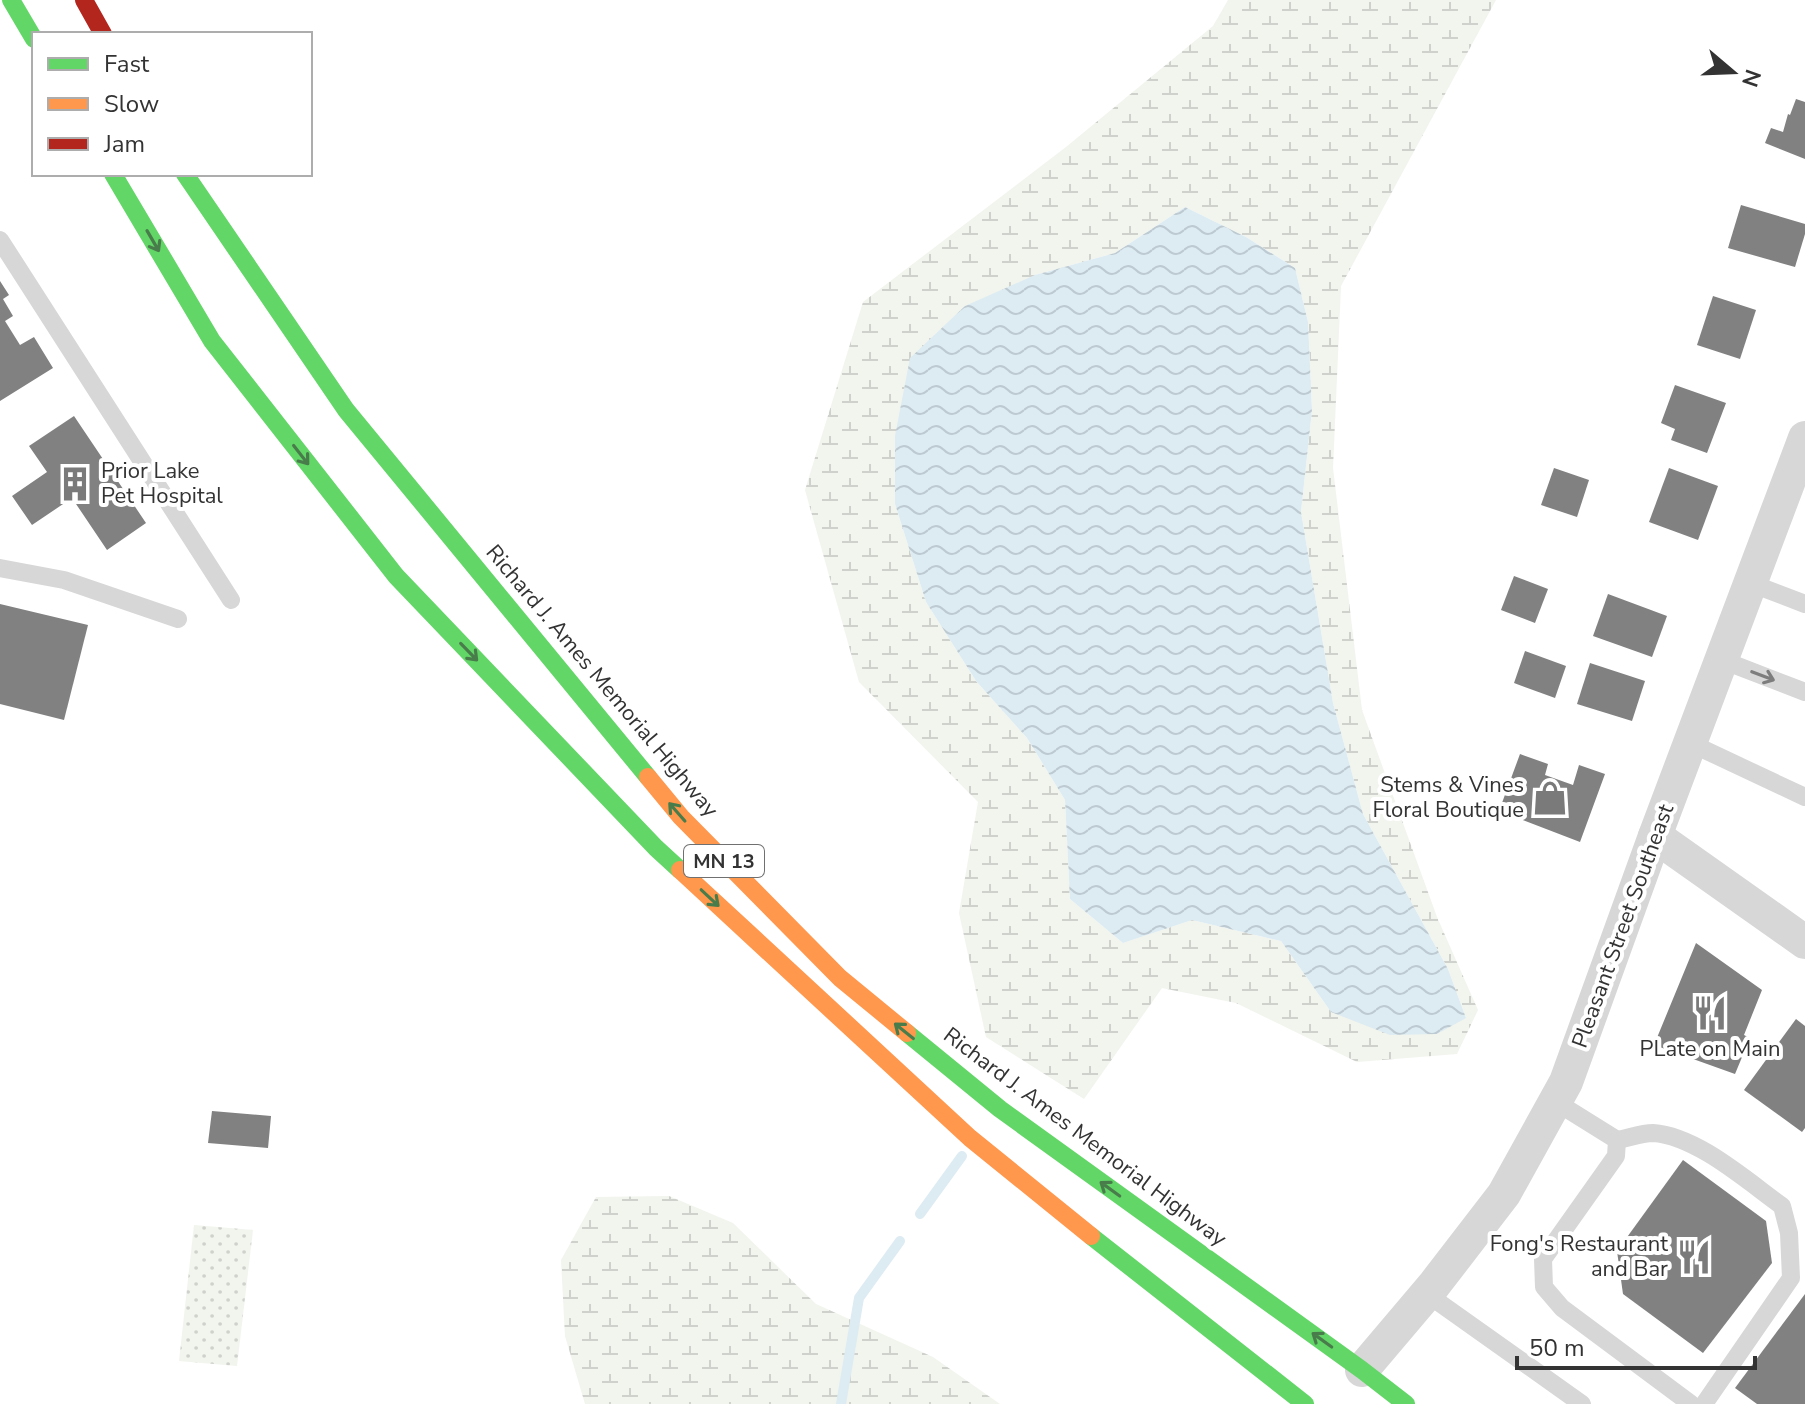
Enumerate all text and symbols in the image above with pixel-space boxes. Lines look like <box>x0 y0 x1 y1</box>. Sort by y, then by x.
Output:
legend <box>32 32 312 176</box>
north arrow <box>1693 32 1773 112</box>
text: Fast <box>104 48 150 80</box>
text: N <box>1734 66 1768 91</box>
text: Slow <box>104 88 159 120</box>
text: Jam <box>103 128 145 160</box>
one-way arrow <box>145 229 161 252</box>
one-way arrow <box>292 444 309 465</box>
place label: Prior Lake Pet Hospital <box>101 456 223 511</box>
building icon: Prior Lake Pet Hospital <box>56 465 94 503</box>
street label: Richard J. Ames Memorial Highway <box>479 538 726 824</box>
one-way arrow <box>459 642 478 661</box>
one-way arrow <box>1750 670 1775 684</box>
place label: Stems & Vines Floral Boutique <box>1373 770 1524 825</box>
shop icon: Stems & Vines Floral Boutique <box>1531 779 1569 817</box>
street label: Pleasant Street Southeast <box>1565 800 1681 1052</box>
one-way arrow <box>668 802 686 822</box>
road number: MN 13 <box>684 845 764 877</box>
one-way arrow <box>700 888 720 907</box>
restaurant icon: PLate on Main <box>1691 994 1729 1032</box>
street label: Richard J. Ames Memorial Highway <box>937 1021 1233 1254</box>
one-way arrow <box>894 1022 915 1040</box>
place label: PLate on Main <box>1640 1034 1780 1064</box>
one-way arrow <box>1100 1181 1122 1197</box>
place label: Fong's Restaurant and Bar <box>1490 1229 1668 1284</box>
restaurant icon: Fong's Restaurant and Bar <box>1675 1238 1713 1276</box>
scale bar <box>1517 1320 1755 1370</box>
one-way arrow <box>1311 1332 1333 1349</box>
text: 50 m <box>1529 1332 1585 1364</box>

